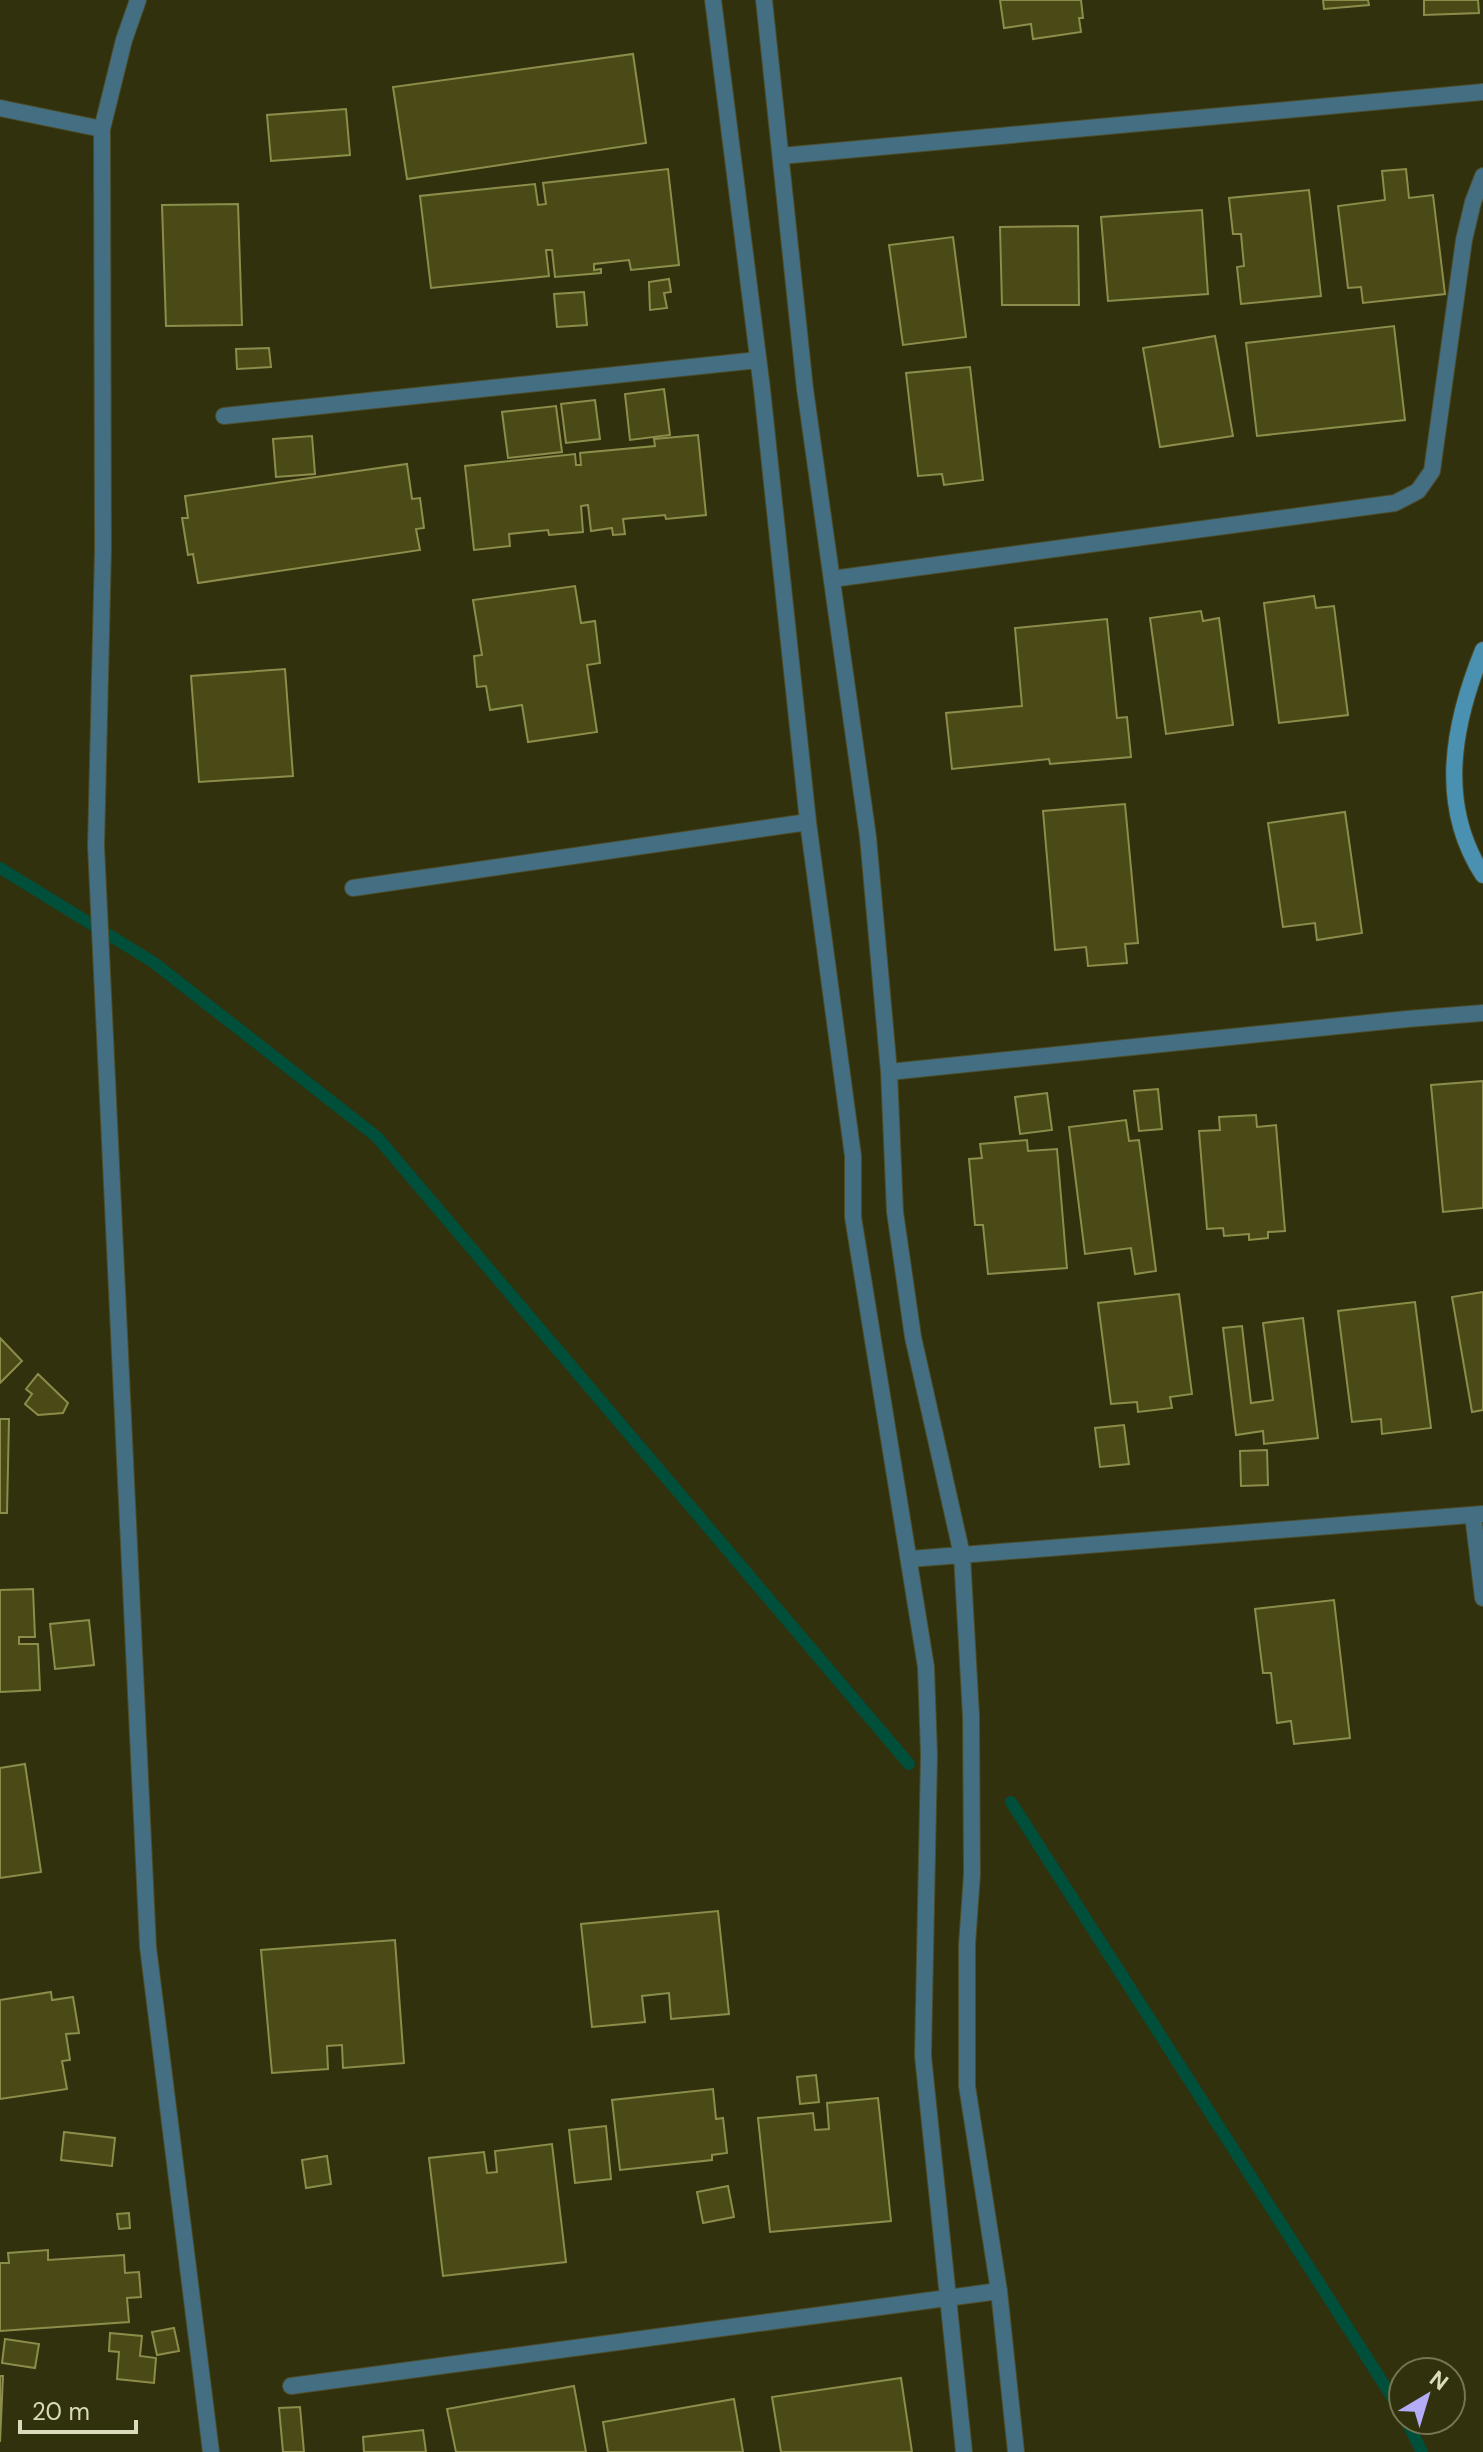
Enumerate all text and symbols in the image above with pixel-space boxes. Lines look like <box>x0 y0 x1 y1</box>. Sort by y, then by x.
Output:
north arrow <box>1387 2356 1467 2436</box>
text: N <box>1424 2364 1454 2397</box>
scale bar <box>20 2384 136 2434</box>
text: 20 m <box>32 2396 90 2427</box>

